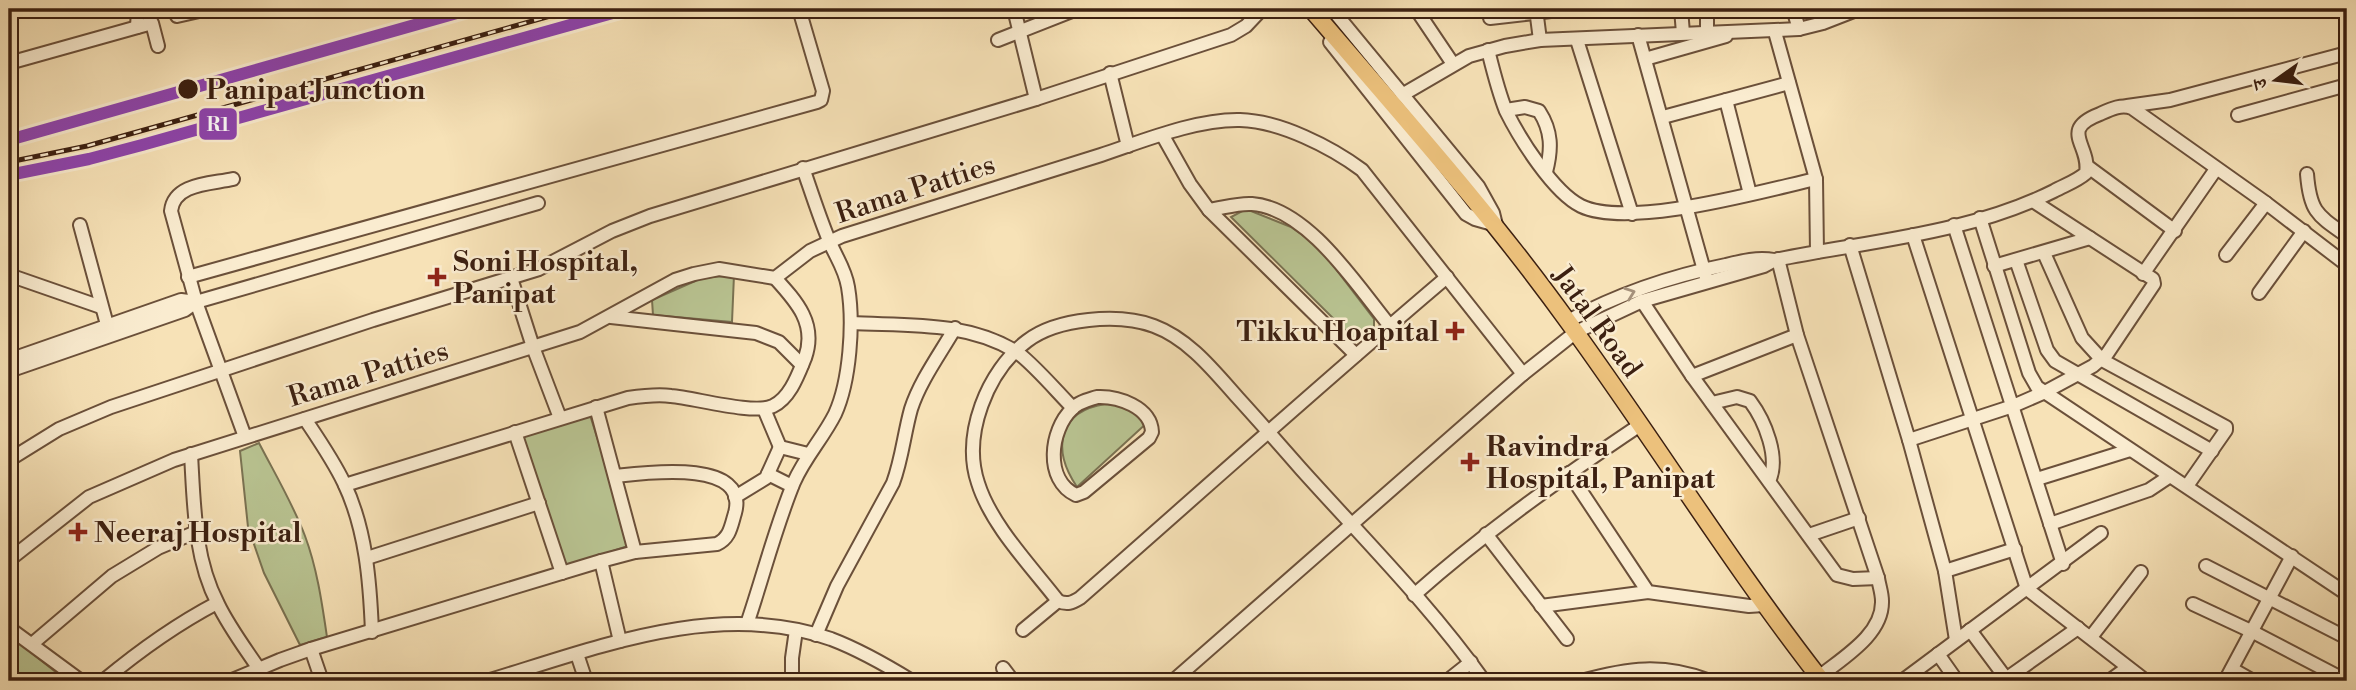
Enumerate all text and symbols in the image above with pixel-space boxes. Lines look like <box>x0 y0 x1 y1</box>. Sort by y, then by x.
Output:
north arrow <box>2240 46 2310 116</box>
place label: Panipat Junction <box>206 73 425 108</box>
text: उ <box>2247 75 2274 93</box>
marker: Panipat Junction <box>176 77 200 101</box>
line badge: R1 <box>198 107 238 141</box>
text: R1 <box>206 113 230 137</box>
street label: Rama Patties <box>831 147 1000 232</box>
place label: Soni Hospital, Panipat <box>453 245 638 312</box>
street label: Jatal Road <box>1544 258 1649 385</box>
marker: Soni Hospital, Panipat <box>427 267 447 287</box>
one-way arrow <box>1624 287 1636 301</box>
place label: Tikku Hoapital <box>1237 315 1439 350</box>
marker: Tikku Hoapital <box>1445 321 1465 341</box>
street label: Rama Patties <box>284 333 453 415</box>
place label: Ravindra Hospital, Panipat <box>1486 430 1716 497</box>
marker: Ravindra Hospital, Panipat <box>1460 452 1480 472</box>
place label: Neeraj Hospital <box>94 516 302 551</box>
marker: Neeraj Hospital <box>68 522 88 542</box>

